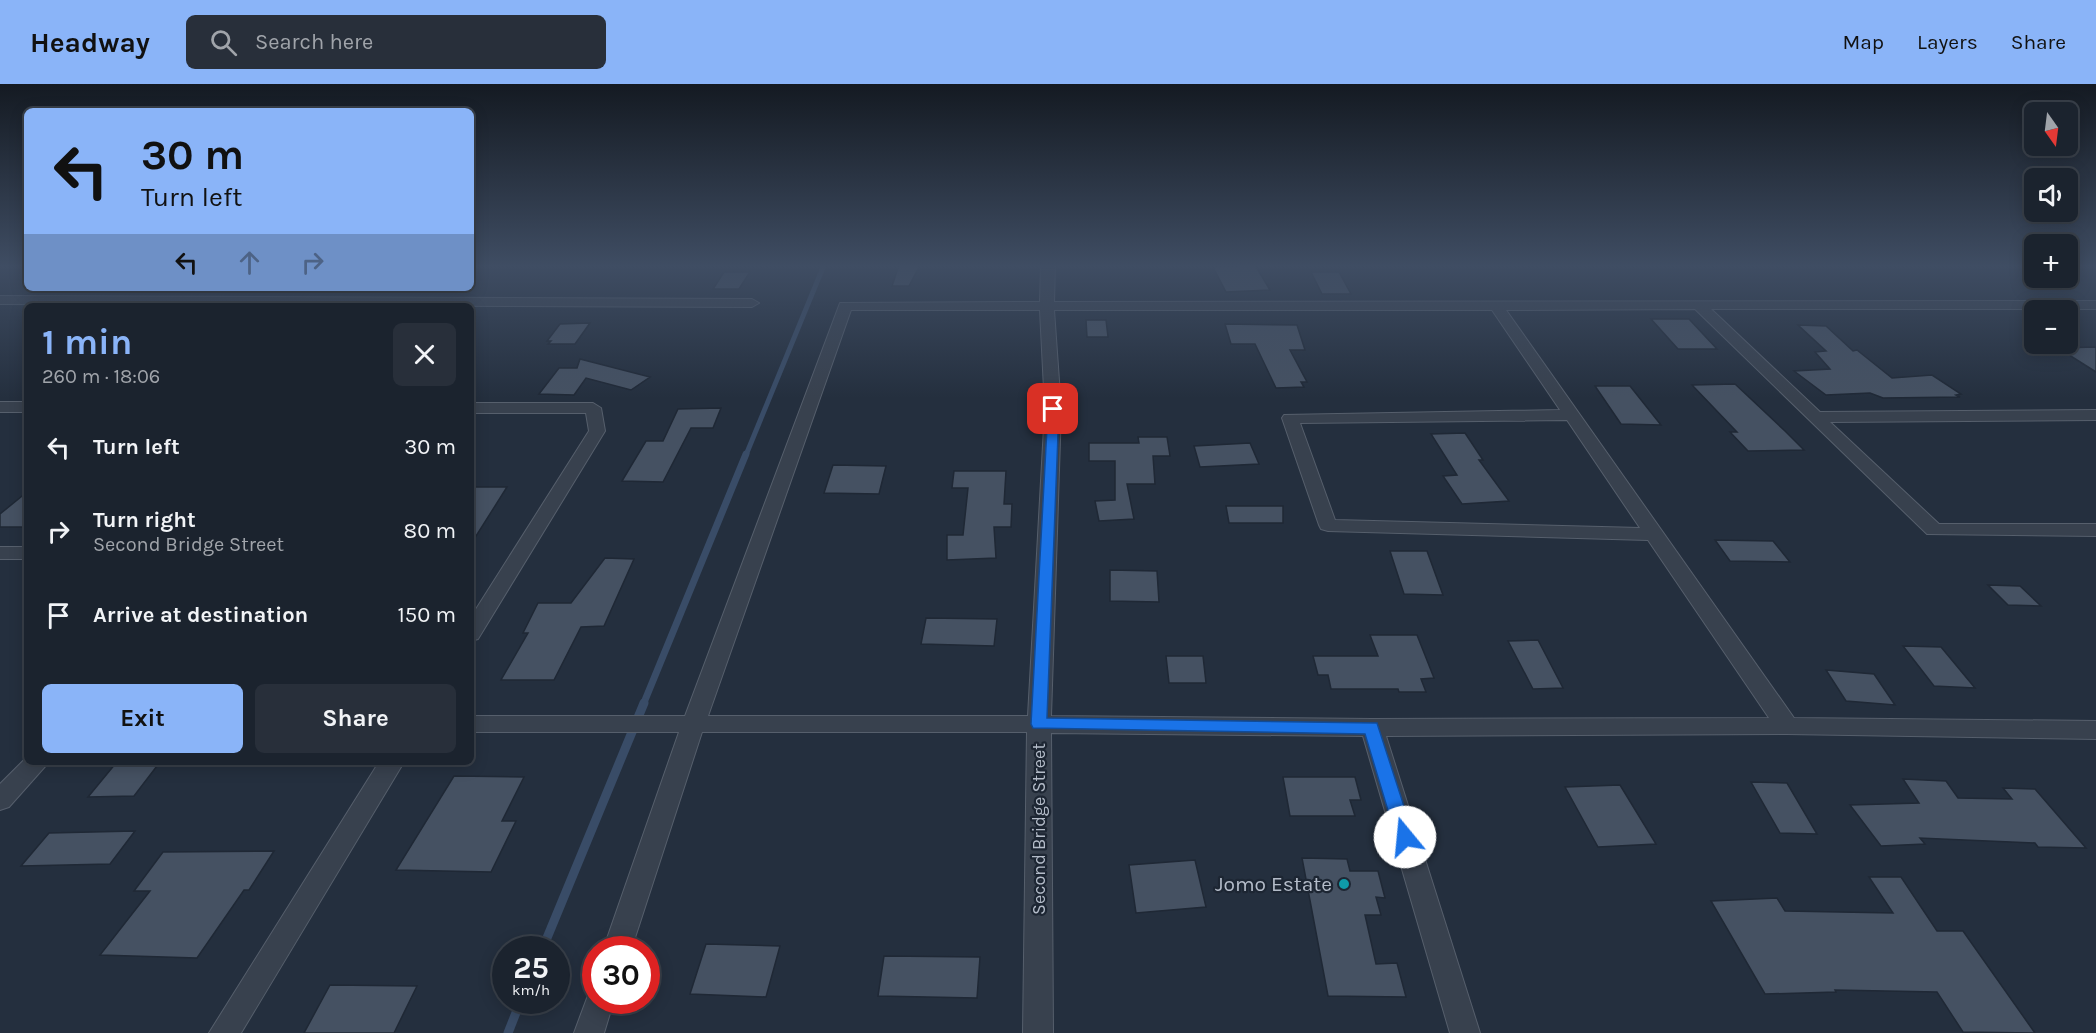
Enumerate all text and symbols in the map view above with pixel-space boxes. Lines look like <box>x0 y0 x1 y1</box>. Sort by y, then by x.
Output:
search box <box>186 15 606 69</box>
text: Headway <box>30 26 150 59</box>
icon: search <box>207 26 240 59</box>
text: Search here <box>255 29 373 55</box>
text: Map <box>1842 30 1884 54</box>
text: Layers <box>1917 30 1978 54</box>
text: Share <box>2011 30 2066 54</box>
north arrow <box>2024 102 2078 156</box>
map controls <box>2024 102 2078 354</box>
text: 30 m <box>141 130 244 180</box>
icon: left <box>42 132 120 210</box>
button: sound <box>2024 168 2078 222</box>
text: Turn left <box>141 181 242 213</box>
button: + <box>2024 234 2078 288</box>
icon: left <box>170 246 203 279</box>
icon: ahead <box>233 246 266 279</box>
icon: right <box>296 246 329 279</box>
button: − <box>2024 300 2078 354</box>
text: 1 min <box>42 321 132 363</box>
button: close <box>393 323 456 386</box>
text: 260 m · 18:06 <box>42 365 160 388</box>
pin <box>1027 383 1078 434</box>
icon: arrive <box>1036 392 1069 425</box>
icon: left <box>42 431 75 464</box>
text: Turn left <box>93 434 180 460</box>
text: 30 m <box>404 434 456 460</box>
text: Turn right <box>93 507 196 533</box>
icon: right <box>42 515 75 548</box>
text: 80 m <box>404 518 456 544</box>
text: Second Bridge Street <box>93 533 284 556</box>
icon: arrive <box>42 599 75 632</box>
text: Arrive at destination <box>93 602 308 628</box>
text: 150 m <box>397 602 456 628</box>
button: Exit <box>42 684 243 753</box>
button: Share <box>255 684 456 753</box>
street label: Second Bridge Street <box>1028 743 1050 915</box>
position arrow <box>1373 805 1437 869</box>
place label: Jomo Estate <box>1215 872 1332 896</box>
marker: Jomo Estate <box>1337 877 1351 891</box>
speed limit sign: 30 <box>582 936 660 1014</box>
text: 25 <box>513 950 549 986</box>
text: km/h <box>512 981 550 999</box>

